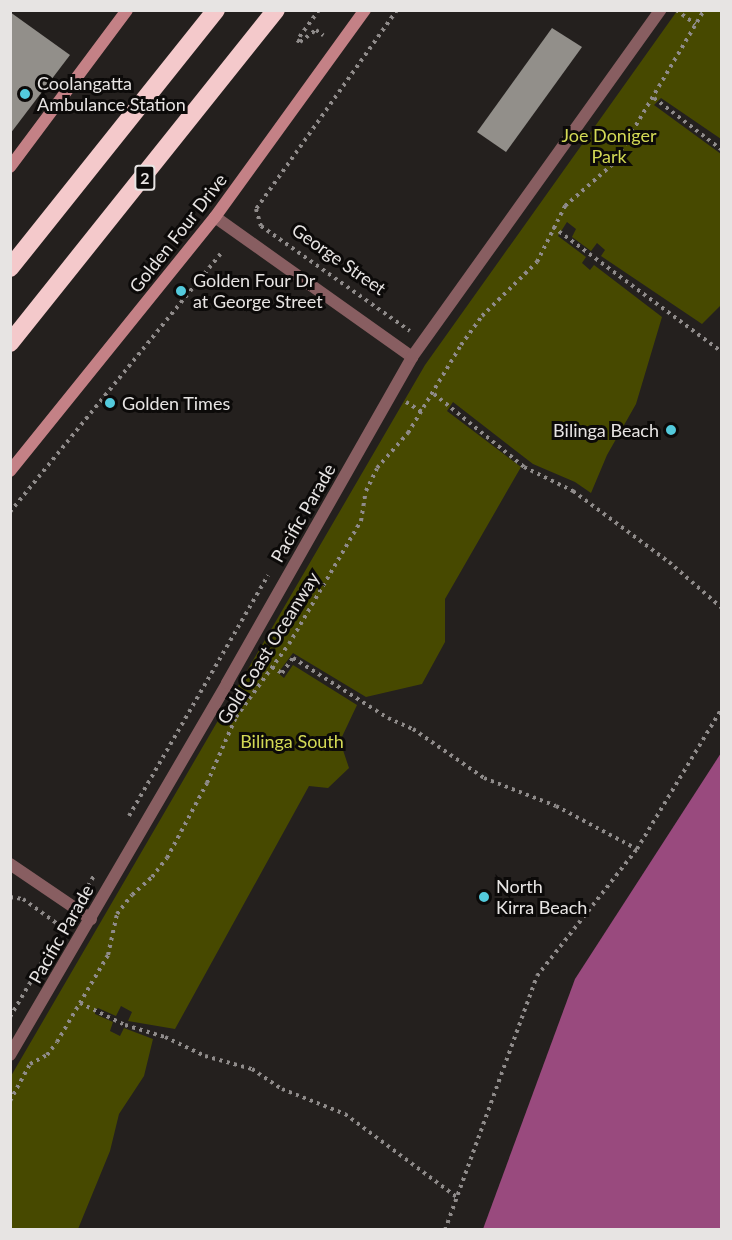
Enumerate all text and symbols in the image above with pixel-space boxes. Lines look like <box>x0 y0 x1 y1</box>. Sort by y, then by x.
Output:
place label: Coolangatta Ambulance Station <box>37 73 186 116</box>
marker: Coolangatta Ambulance Station <box>18 87 32 101</box>
park label: Joe Doniger Park <box>561 125 657 168</box>
road number: 2 <box>133 165 157 191</box>
street label: Golden Four Drive <box>125 169 231 297</box>
street label: George Street <box>288 219 390 299</box>
place label: Golden Four Dr at George Street <box>193 270 323 312</box>
marker: Golden Four Dr at George Street <box>174 284 188 298</box>
place label: Golden Times <box>122 392 231 414</box>
marker: Golden Times <box>103 396 117 410</box>
place label: Bilinga Beach <box>553 419 659 441</box>
marker: Bilinga Beach <box>664 423 678 437</box>
street label: Pacific Parade <box>266 460 340 566</box>
street label: Gold Coast Oceanway <box>212 568 324 728</box>
park label: Bilinga South <box>240 730 344 752</box>
place label: North Kirra Beach <box>496 876 587 918</box>
street label: Pacific Parade <box>24 881 98 987</box>
marker: North Kirra Beach <box>477 890 491 904</box>

